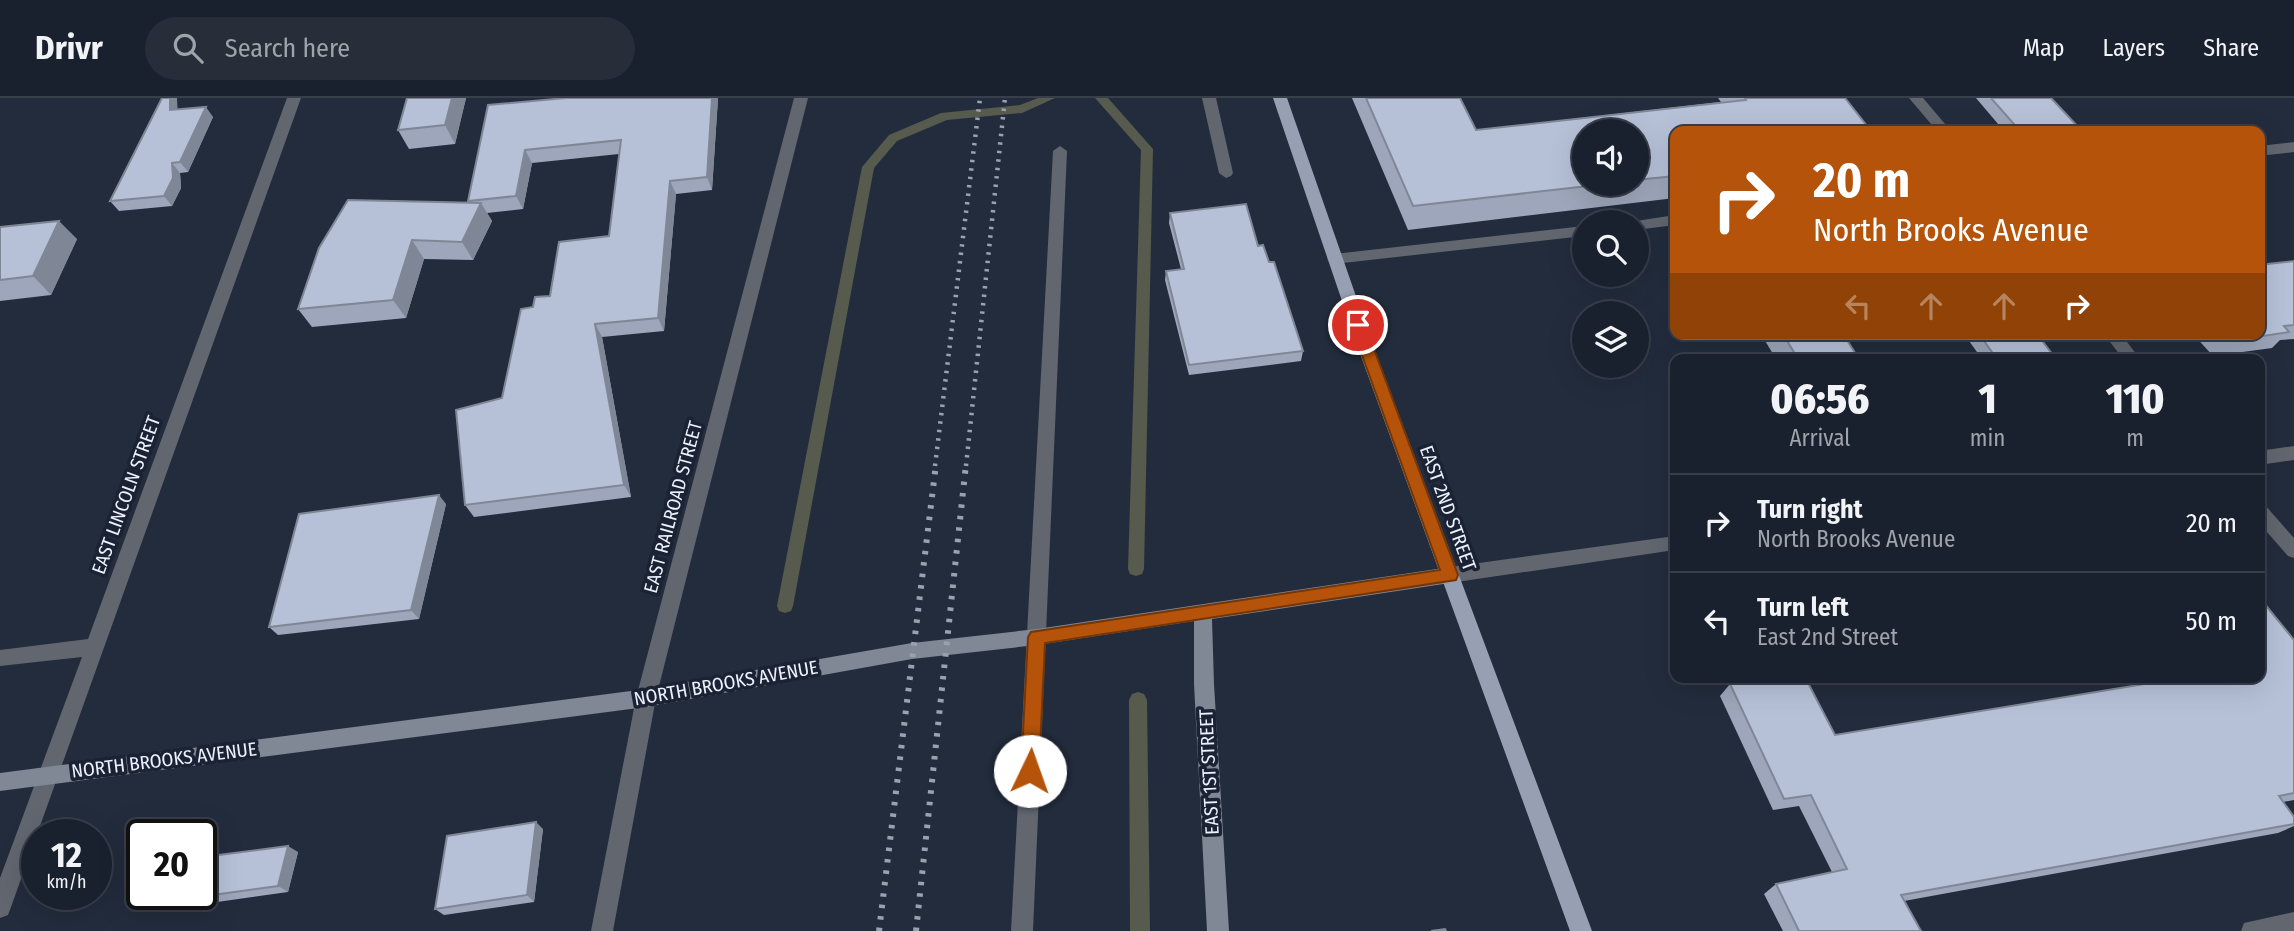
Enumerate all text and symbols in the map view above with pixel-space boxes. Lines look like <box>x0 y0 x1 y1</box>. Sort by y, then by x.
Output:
search box <box>145 17 635 80</box>
text: Drivr <box>35 28 103 68</box>
icon: search <box>169 29 207 67</box>
text: Search here <box>225 33 350 64</box>
text: Map <box>2023 34 2065 62</box>
text: Layers <box>2103 34 2165 62</box>
text: Share <box>2203 34 2259 62</box>
map controls <box>1572 119 1649 378</box>
button: sound <box>1572 119 1649 196</box>
text: 20 m <box>1813 151 1910 210</box>
icon: right <box>1698 154 1789 245</box>
button: search <box>1572 210 1649 287</box>
text: North Brooks Avenue <box>1813 211 2089 249</box>
icon: left <box>1839 287 1877 325</box>
icon: ahead <box>1912 287 1950 325</box>
icon: ahead <box>1985 287 2023 325</box>
icon: right <box>2058 287 2096 325</box>
pin <box>1328 295 1388 355</box>
button: layers <box>1572 301 1649 378</box>
icon: arrive <box>1339 306 1377 344</box>
text: 06:56 <box>1770 374 1869 424</box>
text: 1 <box>1979 374 1997 424</box>
text: 110 <box>2106 374 2165 424</box>
street label: EAST LINCOLN STREET <box>87 413 165 577</box>
street label: EAST RAILROAD STREET <box>639 418 707 596</box>
text: Arrival <box>1789 424 1850 452</box>
text: min <box>1970 424 2005 452</box>
text: m <box>2126 424 2144 452</box>
street label: EAST 2ND STREET <box>1415 442 1481 574</box>
text: Turn right <box>1757 494 1863 525</box>
icon: right <box>1698 504 1736 542</box>
text: 20 m <box>2186 508 2237 539</box>
text: North Brooks Avenue <box>1757 525 1955 553</box>
text: Turn left <box>1757 592 1849 623</box>
icon: left <box>1698 602 1736 640</box>
text: 50 m <box>2185 606 2237 637</box>
text: East 2nd Street <box>1757 623 1898 651</box>
street label: NORTH BROOKS AVENUE <box>632 655 820 711</box>
street label: EAST 1ST STREET <box>1194 708 1224 835</box>
position arrow <box>993 734 1067 808</box>
street label: NORTH BROOKS AVENUE <box>70 737 258 783</box>
speed limit sign: 20 <box>126 819 217 910</box>
text: 12 <box>51 834 82 876</box>
text: km/h <box>46 871 87 893</box>

